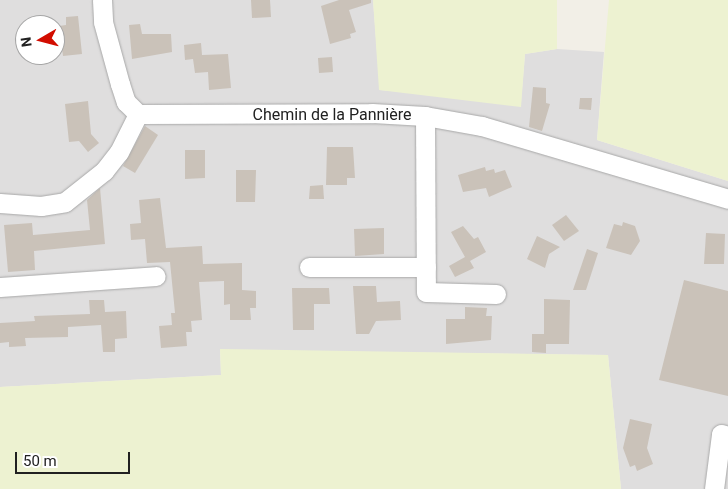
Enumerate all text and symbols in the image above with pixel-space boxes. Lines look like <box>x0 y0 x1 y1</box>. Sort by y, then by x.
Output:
north arrow <box>15 15 65 65</box>
text: N <box>18 36 35 48</box>
street label: Chemin de la Pannière <box>253 105 411 125</box>
scale bar <box>18 442 132 474</box>
text: 50 m <box>23 452 57 470</box>

